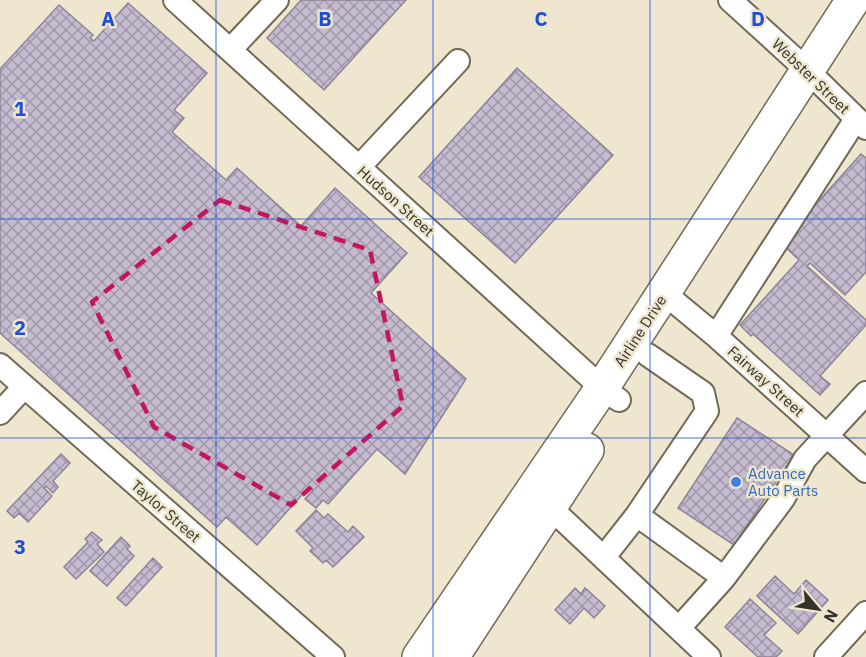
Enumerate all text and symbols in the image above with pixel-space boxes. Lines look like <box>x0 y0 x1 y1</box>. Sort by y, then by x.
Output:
text: A <box>101 5 115 32</box>
text: B <box>318 5 332 32</box>
text: C <box>534 5 548 32</box>
text: D <box>751 5 765 32</box>
street label: Webster Street <box>768 34 854 118</box>
text: 1 <box>14 95 26 122</box>
street label: Hudson Street <box>354 162 438 240</box>
street label: Airline Drive <box>610 292 670 370</box>
text: 2 <box>14 314 26 341</box>
street label: Fairway Street <box>724 342 808 420</box>
place label: Advance Auto Parts <box>748 464 818 500</box>
marker: Advance Auto Parts <box>729 475 743 489</box>
street label: Taylor Street <box>127 476 205 546</box>
text: 3 <box>14 533 26 560</box>
north arrow <box>788 579 848 639</box>
text: N <box>820 606 843 626</box>

